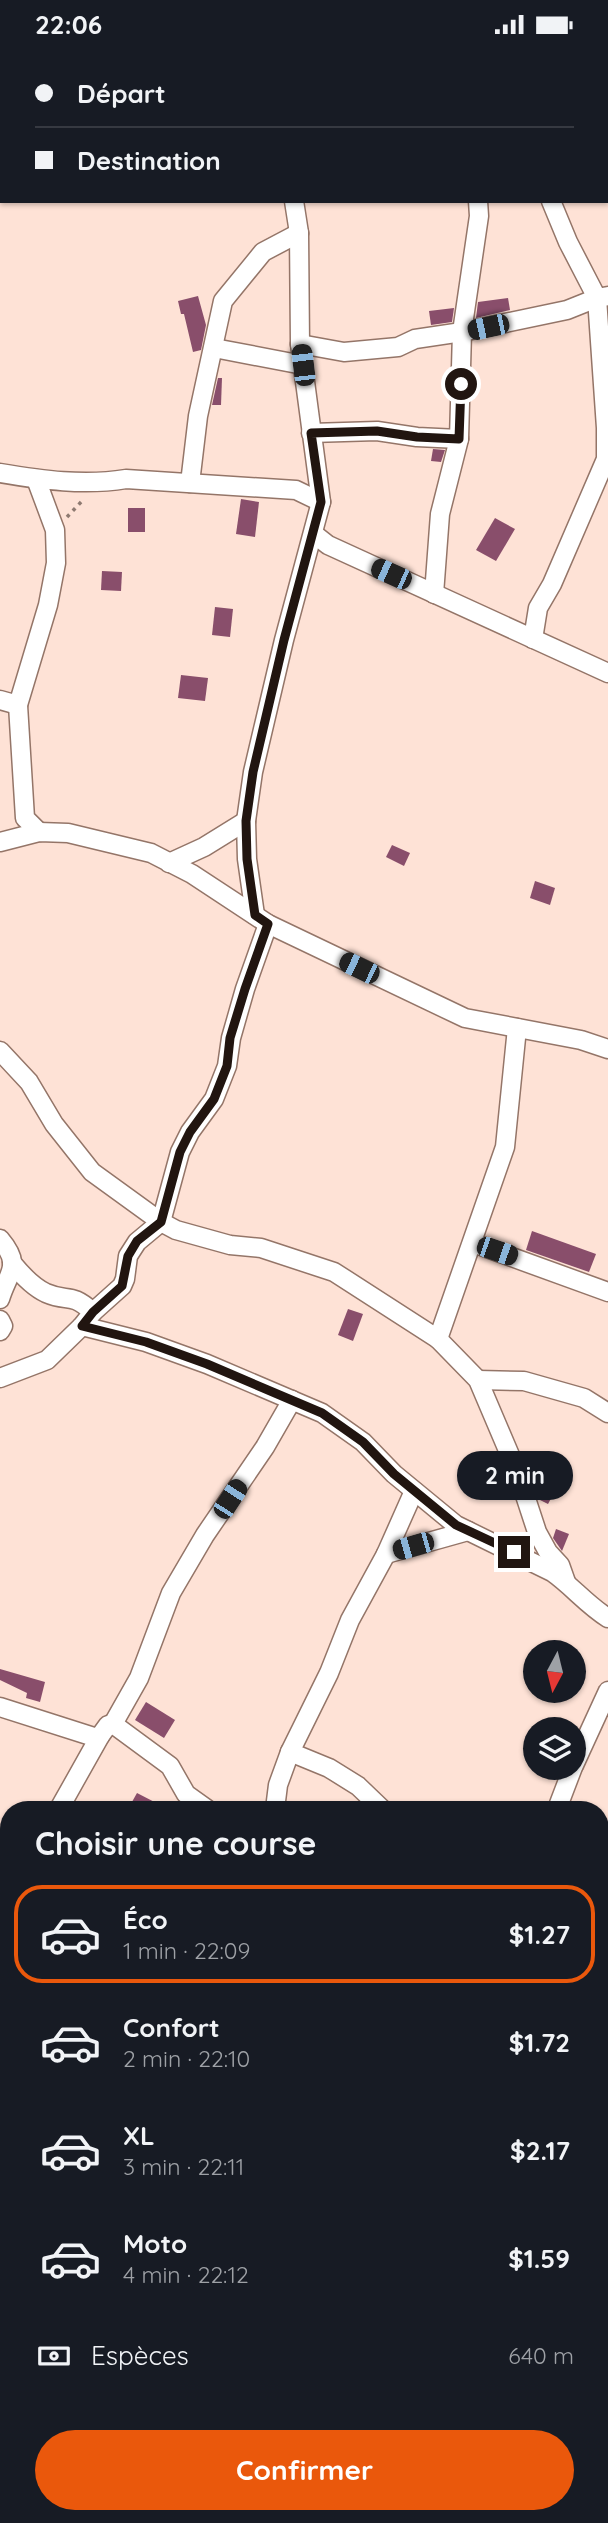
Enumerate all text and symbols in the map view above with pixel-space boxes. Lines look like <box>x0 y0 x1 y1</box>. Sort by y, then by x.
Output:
text: 22:06 <box>35 8 102 41</box>
text: Départ <box>77 77 166 110</box>
text: Destination <box>77 144 221 177</box>
car <box>466 312 511 342</box>
car <box>291 343 316 387</box>
route start <box>445 368 477 400</box>
car <box>368 556 415 592</box>
car <box>336 949 383 987</box>
car <box>474 1234 521 1268</box>
callout: 2 min <box>456 1451 572 1499</box>
text: 2 min <box>485 1461 545 1490</box>
car <box>210 1476 251 1522</box>
car <box>390 1530 437 1562</box>
route end <box>498 1536 530 1568</box>
north arrow <box>523 1640 586 1703</box>
map controls <box>523 1640 586 1780</box>
button: layers <box>523 1717 586 1780</box>
text: Choisir une course <box>35 1823 316 1863</box>
icon: car <box>39 1903 102 1966</box>
text: Éco <box>123 1903 168 1936</box>
text: $1.27 <box>509 1918 570 1951</box>
text: 1 min · 22:09 <box>123 1936 250 1965</box>
icon: car <box>39 2011 102 2074</box>
text: Confort <box>123 2011 220 2044</box>
text: $1.72 <box>509 2026 570 2059</box>
text: 2 min · 22:10 <box>123 2044 250 2073</box>
icon: car <box>39 2119 102 2182</box>
text: XL <box>123 2119 155 2152</box>
text: $2.17 <box>510 2134 570 2167</box>
text: 3 min · 22:11 <box>123 2152 244 2181</box>
icon: car <box>39 2227 102 2290</box>
text: Moto <box>123 2227 187 2260</box>
text: $1.59 <box>508 2242 570 2275</box>
text: 4 min · 22:12 <box>123 2260 249 2289</box>
icon: cash <box>35 2337 73 2375</box>
text: Espèces <box>91 2339 189 2372</box>
text: 640 m <box>508 2341 574 2370</box>
button: Confirmer <box>35 2430 574 2510</box>

